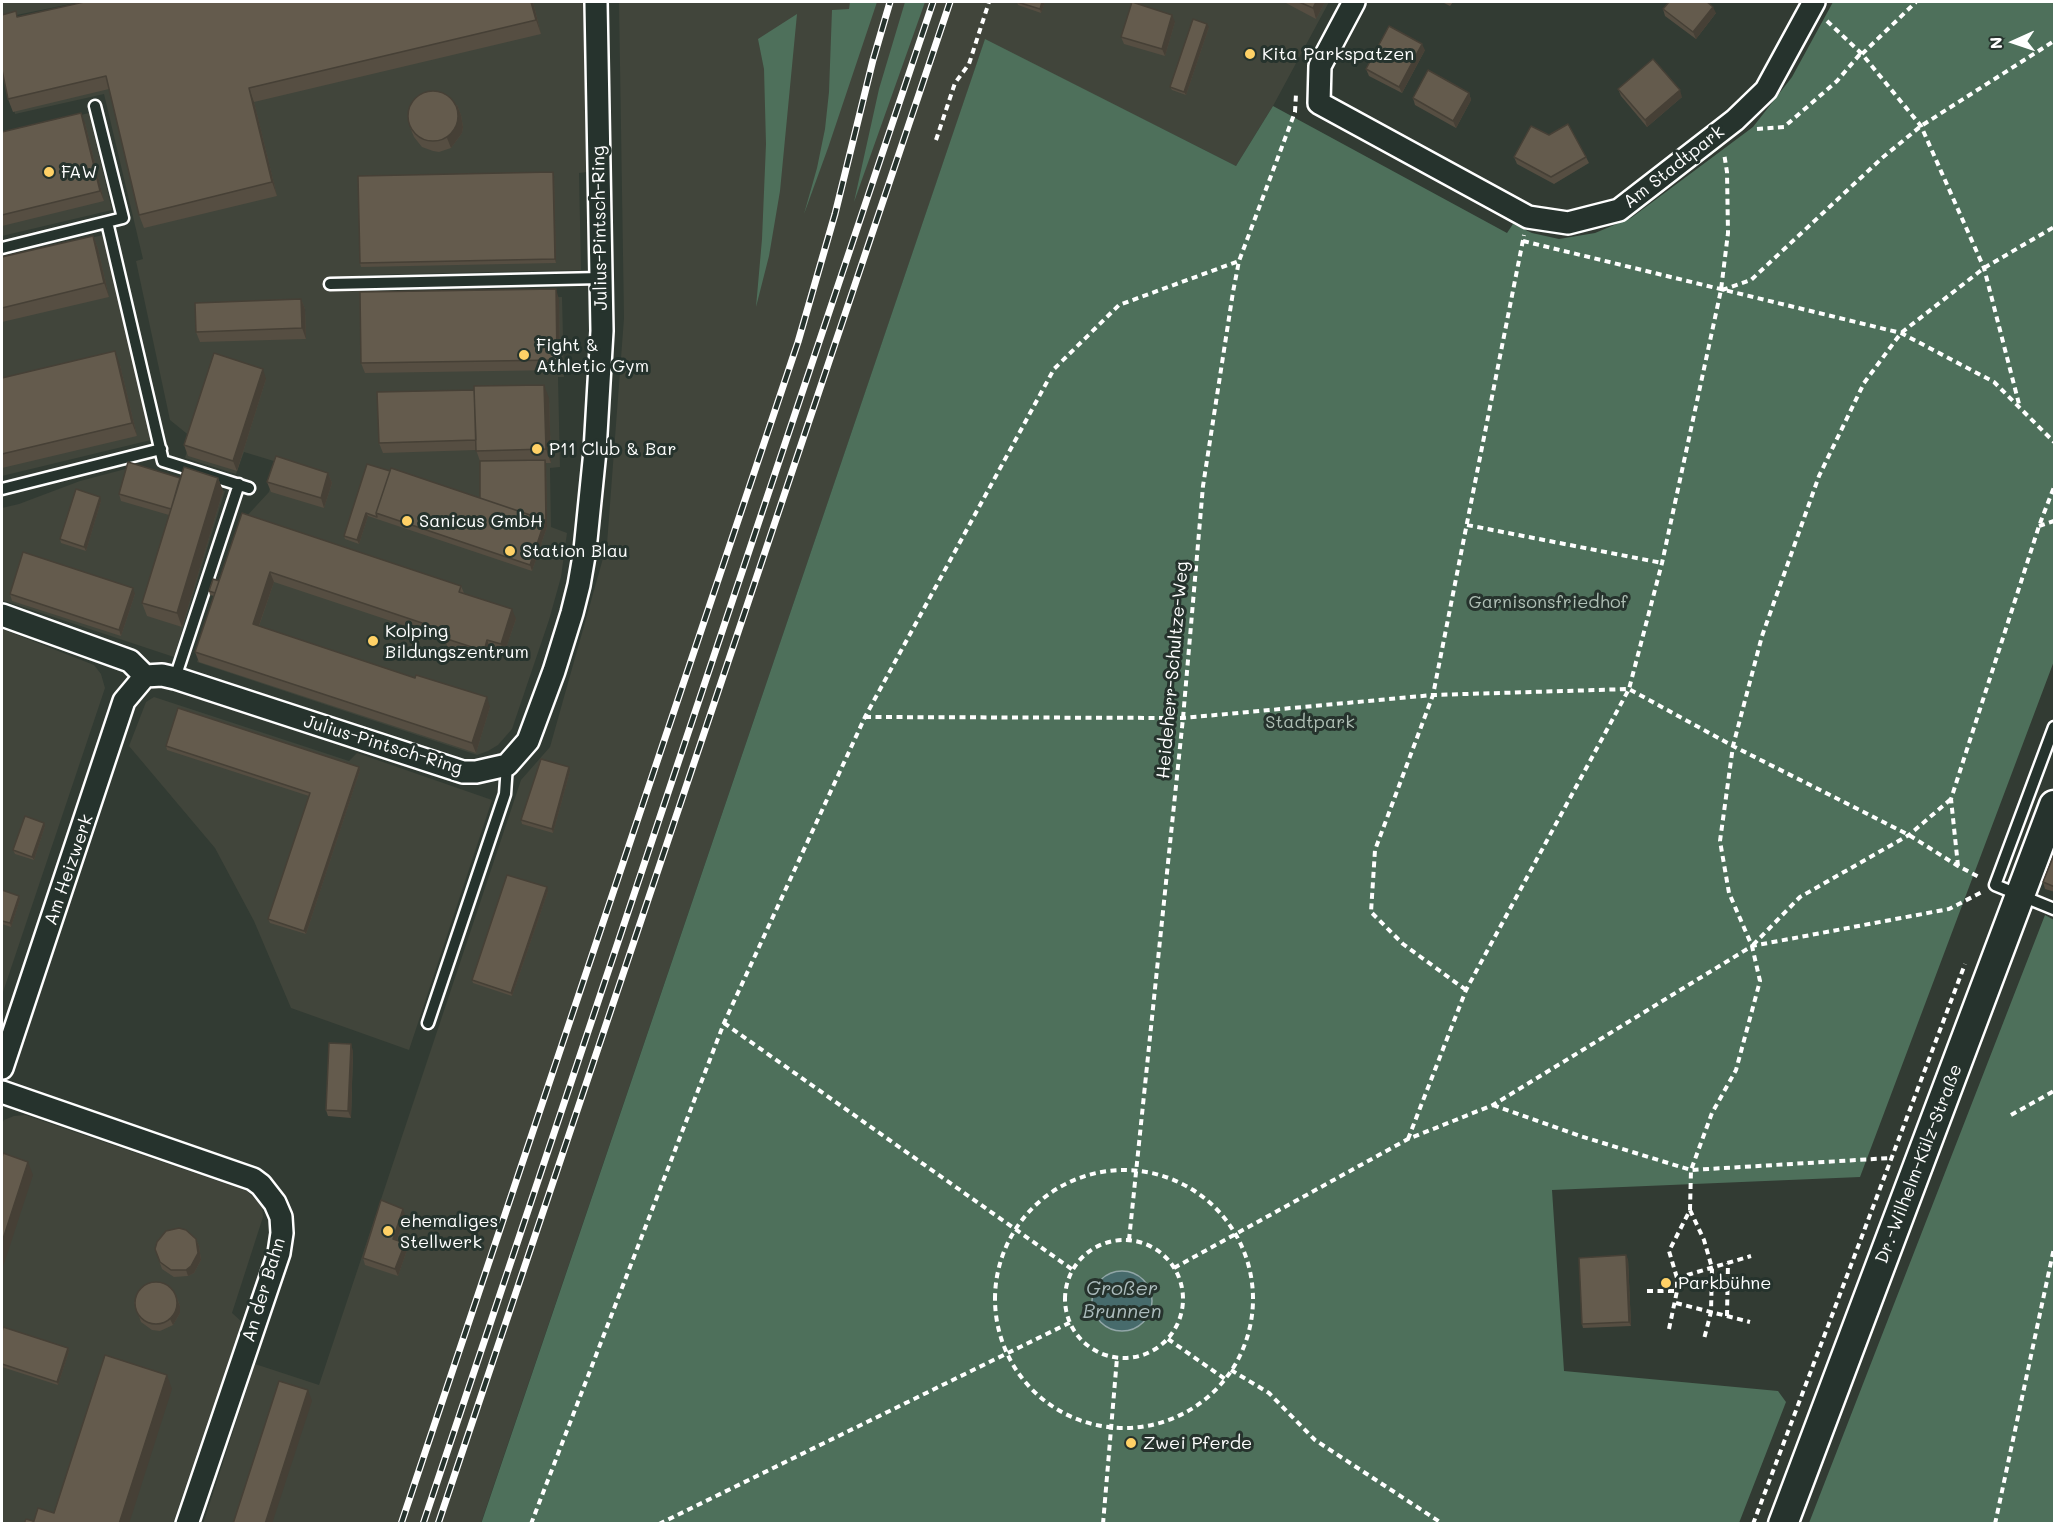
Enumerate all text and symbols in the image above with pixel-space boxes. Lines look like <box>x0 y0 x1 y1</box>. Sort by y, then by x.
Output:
north arrow <box>1984 12 2044 72</box>
text: N <box>1985 36 2006 50</box>
place label: Kita Parkspatzen <box>1262 43 1414 65</box>
marker: Kita Parkspatzen <box>1243 47 1257 61</box>
street label: Am Stadtpark <box>1619 121 1729 213</box>
street label: Julius-Pintsch-Ring <box>588 145 612 311</box>
place label: FAW <box>61 161 97 183</box>
marker: FAW <box>42 165 56 179</box>
place label: Fight & Athletic Gym <box>536 334 649 376</box>
marker: Fight & Athletic Gym <box>517 348 531 362</box>
place label: P11 Club & Bar <box>549 438 676 460</box>
marker: P11 Club & Bar <box>530 442 544 456</box>
place label: Sanicus GmbH <box>419 510 543 532</box>
marker: Sanicus GmbH <box>400 514 414 528</box>
place label: Station Blau <box>522 540 628 562</box>
marker: Station Blau <box>503 544 517 558</box>
street label: Heideherr-Schultze-Weg <box>1153 560 1193 780</box>
park label: Garnisonsfriedhof <box>1468 591 1628 613</box>
place label: Kolping Bildungszentrum <box>385 620 529 662</box>
marker: Kolping Bildungszentrum <box>366 634 380 648</box>
street label: Julius-Pintsch-Ring <box>301 711 465 779</box>
park label: Stadtpark <box>1265 711 1355 733</box>
street label: Am Heizwerk <box>40 812 98 928</box>
street label: Dr.-Wilhelm-Külz-Straße <box>1871 1061 1967 1267</box>
place label: ehemaliges Stellwerk <box>400 1210 498 1252</box>
marker: ehemaliges Stellwerk <box>381 1224 395 1238</box>
street label: An der Bahn <box>238 1235 290 1345</box>
place label: Parkbühne <box>1678 1272 1771 1294</box>
marker: Parkbühne <box>1659 1276 1673 1290</box>
water label: Großer Brunnen <box>1082 1277 1162 1324</box>
place label: Zwei Pferde <box>1143 1432 1252 1454</box>
marker: Zwei Pferde <box>1124 1436 1138 1450</box>

